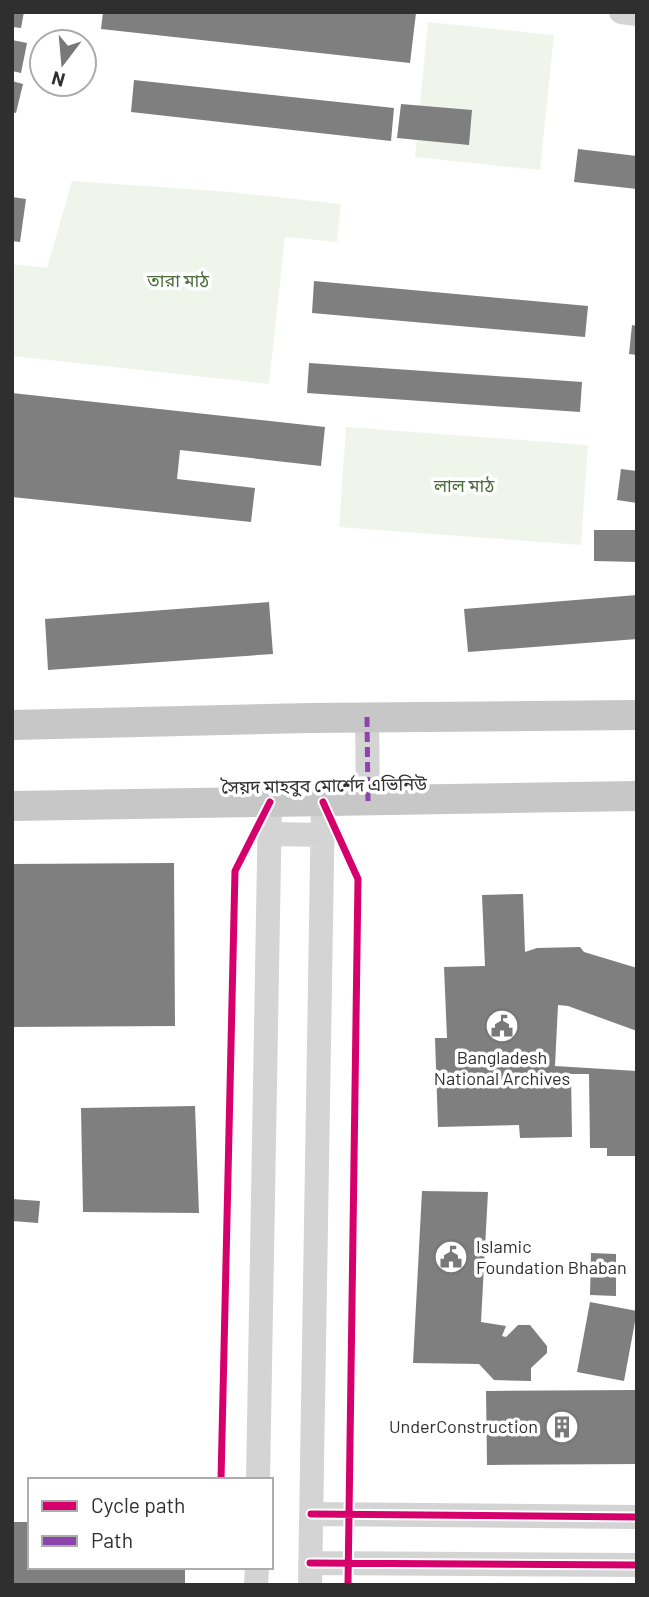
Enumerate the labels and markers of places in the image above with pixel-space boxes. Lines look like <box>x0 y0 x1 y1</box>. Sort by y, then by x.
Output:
public building icon: Bangladesh National Archives <box>483 1007 521 1045</box>
place label: Bangladesh National Archives <box>434 1046 570 1089</box>
place label: Islamic Foundation Bhaban <box>476 1235 627 1278</box>
public building icon: Islamic Foundation Bhaban <box>432 1238 470 1276</box>
building icon: UnderConstruction <box>543 1408 581 1446</box>
place label: UnderConstruction <box>389 1415 538 1437</box>

